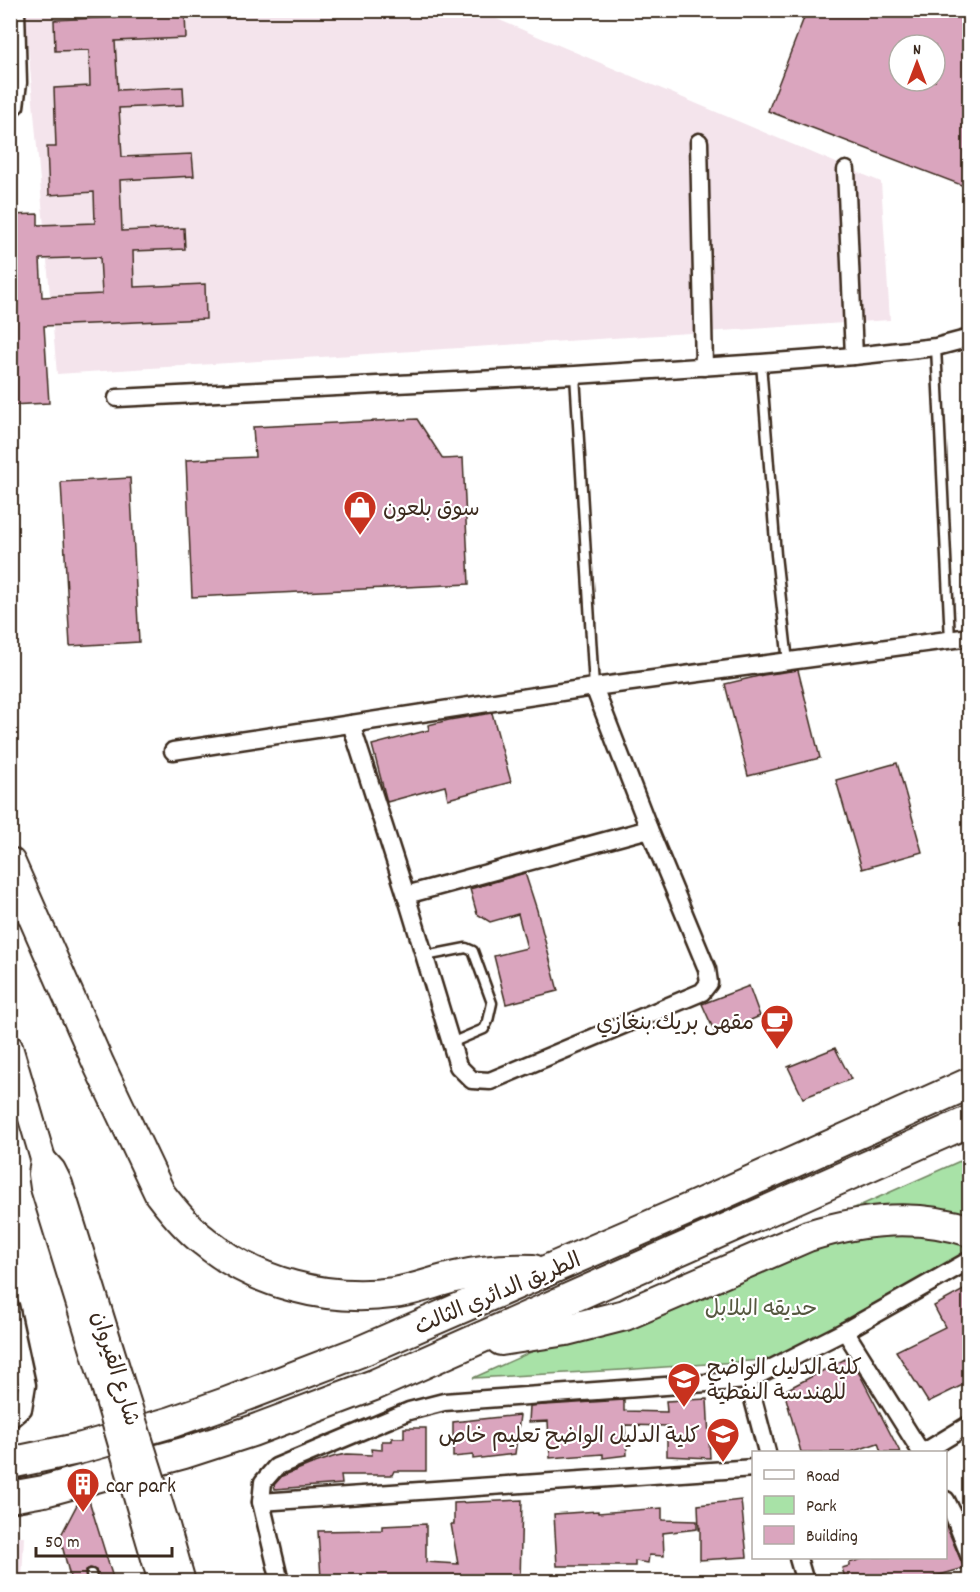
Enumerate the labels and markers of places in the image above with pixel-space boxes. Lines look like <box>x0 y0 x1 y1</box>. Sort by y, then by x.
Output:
shop icon: سوق بلعون <box>342 489 378 536</box>
place label: سوق بلعون <box>383 495 480 526</box>
cafe icon: مقهى بريك.بنغازي <box>759 1003 795 1050</box>
place label: مقهى بريك.بنغازي <box>596 1009 754 1040</box>
place label: كلية الدليل الواضح للهندسة النفطية <box>707 1354 862 1410</box>
school or university icon: كلية الدليل الواضح للهندسة النفطية <box>666 1361 702 1408</box>
school or university icon: كلية الدليل الواضح تعليم خاص <box>705 1416 741 1463</box>
place label: كلية الدليل الواضح تعليم خاص <box>438 1422 700 1453</box>
building icon: car park <box>65 1466 101 1513</box>
place label: car park <box>106 1472 176 1503</box>

